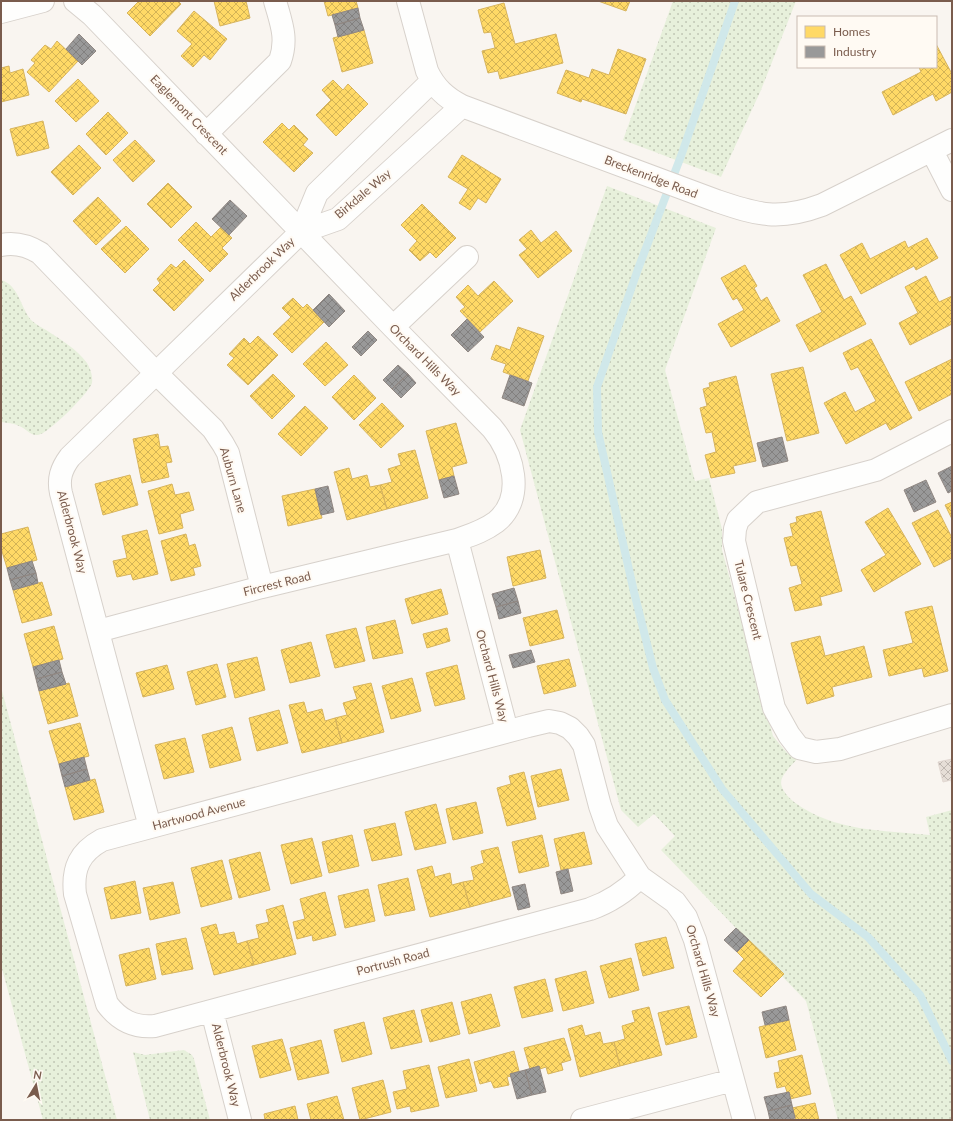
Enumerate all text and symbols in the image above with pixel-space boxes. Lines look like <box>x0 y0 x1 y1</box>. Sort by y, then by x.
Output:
legend <box>797 16 937 68</box>
text: Homes <box>833 24 870 39</box>
text: Industry <box>833 44 877 59</box>
street label: Eaglemont Crescent <box>147 72 232 158</box>
street label: Breckenridge Road <box>602 152 700 201</box>
street label: Birkdale Way <box>331 165 395 222</box>
street label: Alderbrook Way <box>226 233 298 304</box>
street label: Orchard Hills Way <box>386 321 465 399</box>
street label: Auburn Lane <box>217 445 250 514</box>
street label: Alderbrook Way <box>54 489 91 576</box>
street label: Tulare Crescent <box>731 559 766 642</box>
street label: Fircrest Road <box>242 568 312 599</box>
street label: Orchard Hills Way <box>473 628 512 725</box>
street label: Hartwood Avenue <box>151 794 247 833</box>
street label: Orchard Hills Way <box>683 923 724 1020</box>
street label: Portrush Road <box>355 945 431 978</box>
street label: Alderbrook Way <box>209 1022 244 1109</box>
north arrow <box>16 1065 56 1105</box>
text: N <box>33 1068 43 1082</box>

